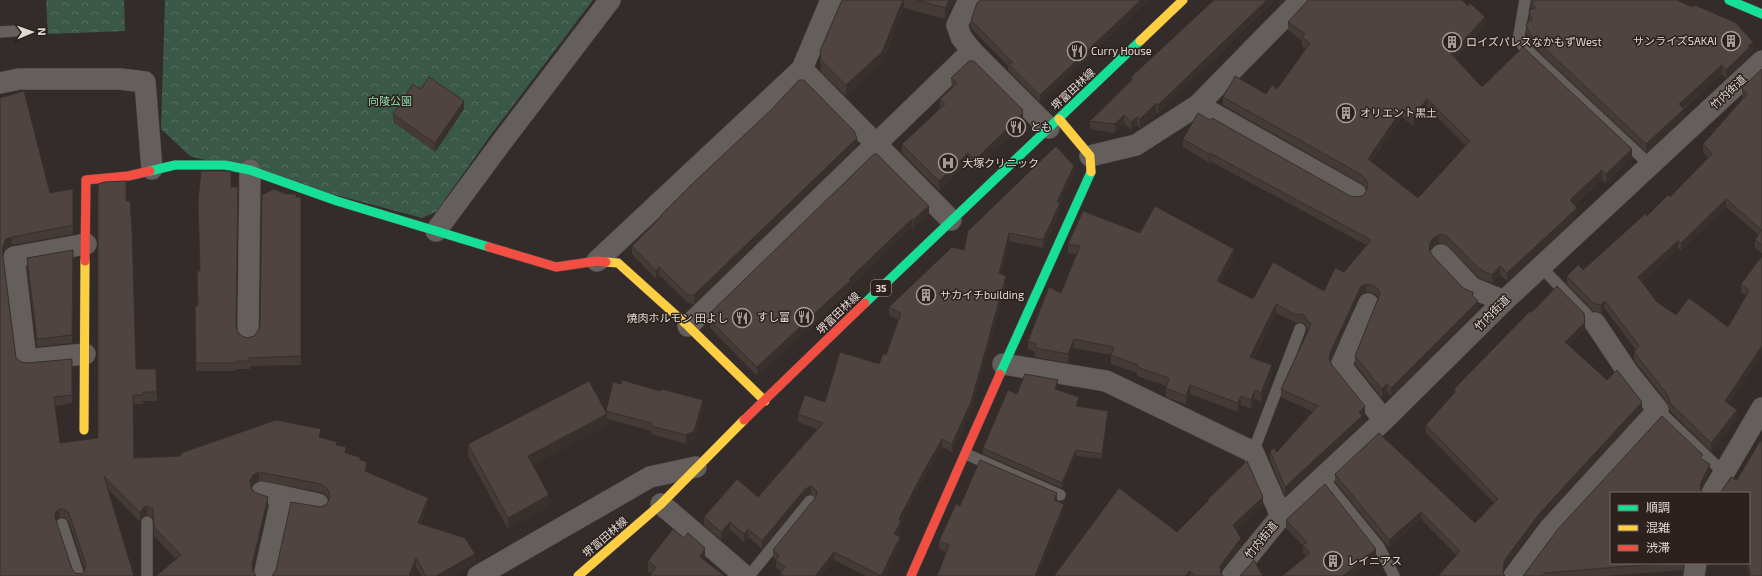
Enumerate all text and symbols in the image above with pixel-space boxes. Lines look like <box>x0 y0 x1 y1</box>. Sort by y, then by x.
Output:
north arrow <box>12 12 52 52</box>
text: N <box>36 27 49 36</box>
building icon: サンライズSAKAI <box>1720 30 1742 52</box>
building icon: ロイズパレスなかもずWest <box>1441 31 1463 53</box>
place label: サンライズSAKAI <box>1633 34 1717 47</box>
place label: ロイズパレスなかもずWest <box>1466 35 1602 48</box>
restaurant icon: Curry House <box>1066 40 1088 62</box>
place label: Curry House <box>1091 44 1152 57</box>
street label: 堺富田林線 <box>1048 65 1097 112</box>
street label: 竹内街道 <box>1707 72 1748 111</box>
park label: 向陵公園 <box>368 94 412 107</box>
building icon: オリエント黒土 <box>1335 102 1357 124</box>
place label: オリエント黒土 <box>1360 106 1437 119</box>
restaurant icon: とも <box>1005 116 1027 138</box>
place label: とも <box>1030 120 1052 133</box>
hospital icon: 大塚クリニック <box>937 152 959 174</box>
place label: 大塚クリニック <box>962 156 1039 169</box>
road number: 35 <box>871 280 891 296</box>
building icon: サカイチbuilding <box>915 284 937 306</box>
place label: サカイチbuilding <box>940 288 1024 301</box>
street label: 堺富田林線 <box>813 289 862 336</box>
street label: 竹内街道 <box>1471 292 1512 333</box>
restaurant icon: すし富 <box>793 306 815 328</box>
restaurant icon: 焼肉ホルモン 田よし <box>731 307 753 329</box>
place label: すし富 <box>757 310 790 323</box>
place label: 焼肉ホルモン 田よし <box>627 311 728 324</box>
legend <box>1610 492 1750 564</box>
text: 順調 <box>1646 500 1670 514</box>
street label: 堺富田林線 <box>580 514 630 560</box>
street label: 竹内街道 <box>1242 518 1280 561</box>
text: 混雑 <box>1646 520 1670 534</box>
text: 渋滞 <box>1646 540 1670 554</box>
building icon: レイニアス <box>1322 550 1344 572</box>
place label: レイニアス <box>1347 554 1402 567</box>

